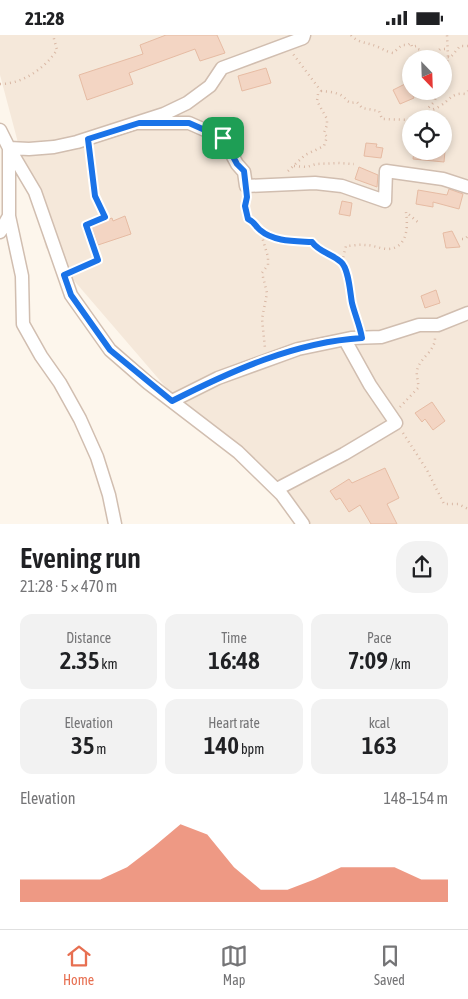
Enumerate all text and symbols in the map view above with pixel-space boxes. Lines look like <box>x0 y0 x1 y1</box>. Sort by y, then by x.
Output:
text: 21:28 <box>25 7 64 29</box>
north arrow <box>402 50 452 100</box>
map controls <box>402 50 452 160</box>
button: locate <box>402 110 452 160</box>
pin <box>202 117 244 159</box>
icon: arrive <box>209 124 237 152</box>
button: share <box>396 541 448 593</box>
text: Evening run <box>20 542 141 574</box>
text: 21:28 · 5 × 470 m <box>20 577 117 595</box>
text: Distance <box>66 630 111 646</box>
text: Time <box>221 630 247 646</box>
text: Pace <box>367 630 392 646</box>
text: 2.35 <box>60 646 99 674</box>
text: 16:48 <box>208 646 260 674</box>
text: 7:09 <box>348 646 388 674</box>
text: km <box>99 656 118 672</box>
text: /km <box>388 656 411 672</box>
text: Elevation <box>64 715 113 731</box>
text: Heart rate <box>208 715 260 731</box>
text: kcal <box>369 715 390 731</box>
text: 35 <box>71 731 94 759</box>
text: 140 <box>204 731 239 759</box>
text: 163 <box>362 731 397 759</box>
text: m <box>94 741 106 757</box>
text: bpm <box>239 741 264 757</box>
text: Elevation <box>20 789 75 807</box>
text: 148–154 m <box>384 789 448 807</box>
tab: Home <box>63 942 94 988</box>
tab: Map <box>220 942 248 988</box>
tab: Saved <box>374 942 405 988</box>

